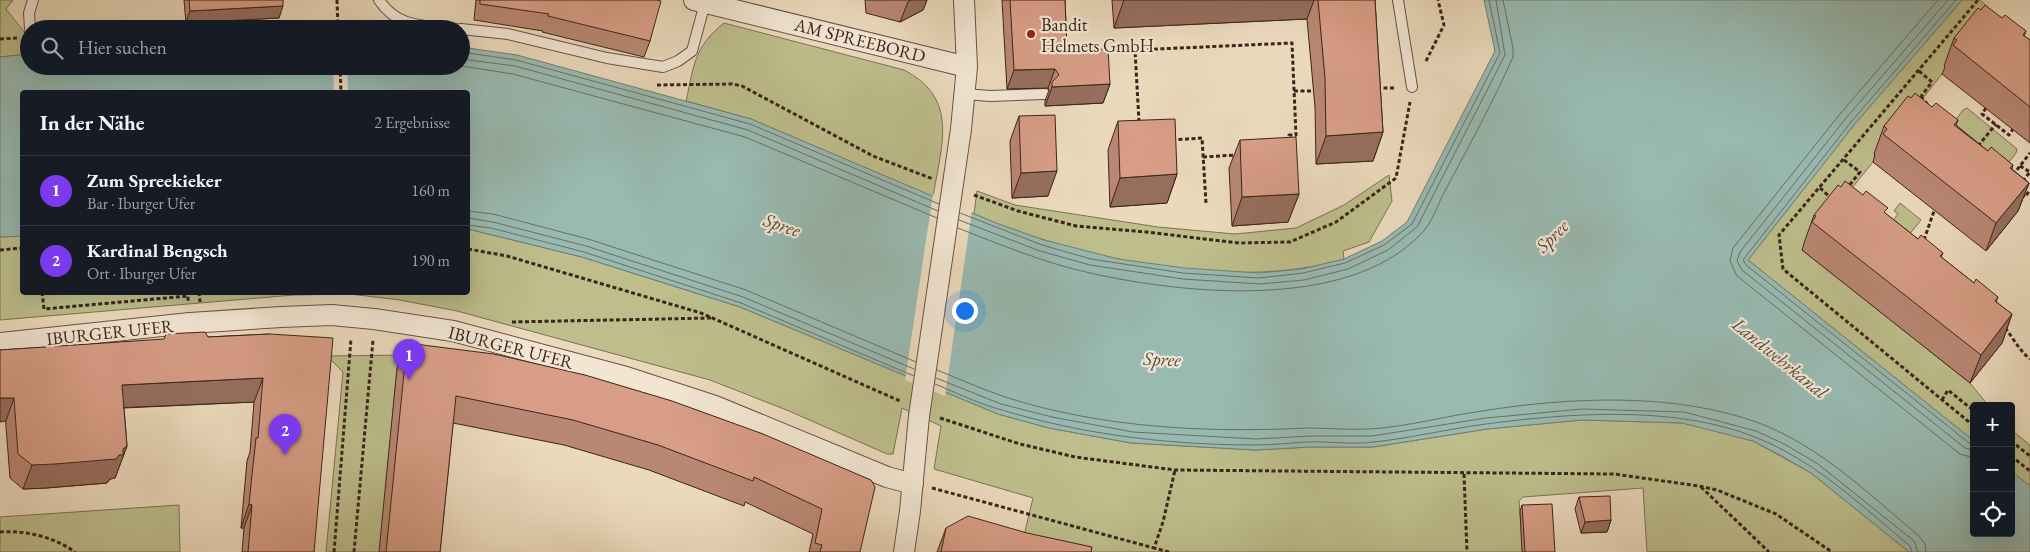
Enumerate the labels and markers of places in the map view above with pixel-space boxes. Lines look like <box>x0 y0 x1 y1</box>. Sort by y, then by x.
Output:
place label: Bandit Helmets GmbH <box>1041 13 1154 57</box>
marker: Bandit Helmets GmbH <box>1025 28 1037 40</box>
pin: 1 <box>393 339 425 380</box>
pin: 2 <box>269 414 301 455</box>

